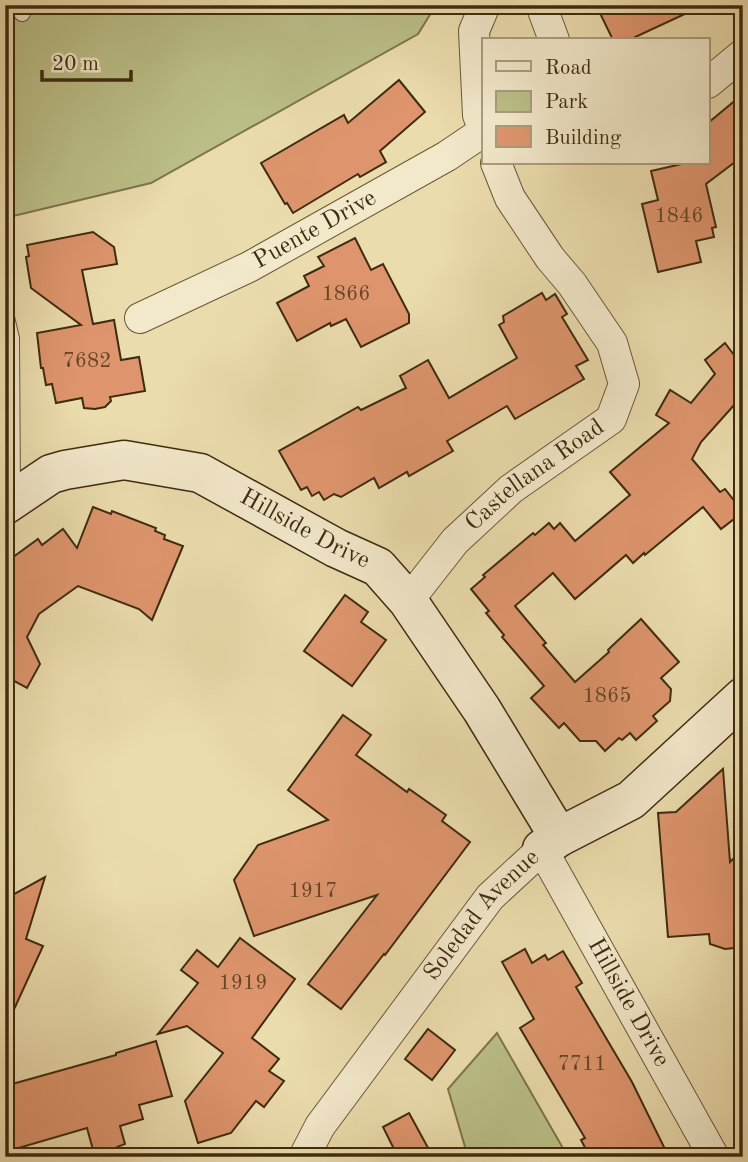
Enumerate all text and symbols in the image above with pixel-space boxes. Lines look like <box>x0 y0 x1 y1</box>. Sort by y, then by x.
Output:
scale bar <box>42 38 131 82</box>
legend <box>482 38 710 164</box>
text: 20 m <box>52 54 99 75</box>
text: Road <box>545 58 592 79</box>
text: Park <box>545 92 588 113</box>
text: Building <box>545 128 622 149</box>
street label: Puente Drive <box>249 186 381 274</box>
house number: 1846 <box>655 206 703 227</box>
house number: 1866 <box>322 284 370 305</box>
house number: 7682 <box>63 351 111 372</box>
street label: Castellana Road <box>461 415 609 536</box>
street label: Hillside Drive <box>236 485 373 574</box>
house number: 1865 <box>583 686 631 707</box>
street label: Soledad Avenue <box>420 845 544 985</box>
house number: 1917 <box>289 881 337 902</box>
street label: Hillside Drive <box>582 934 673 1071</box>
house number: 1919 <box>219 973 267 994</box>
house number: 7711 <box>558 1054 606 1075</box>

